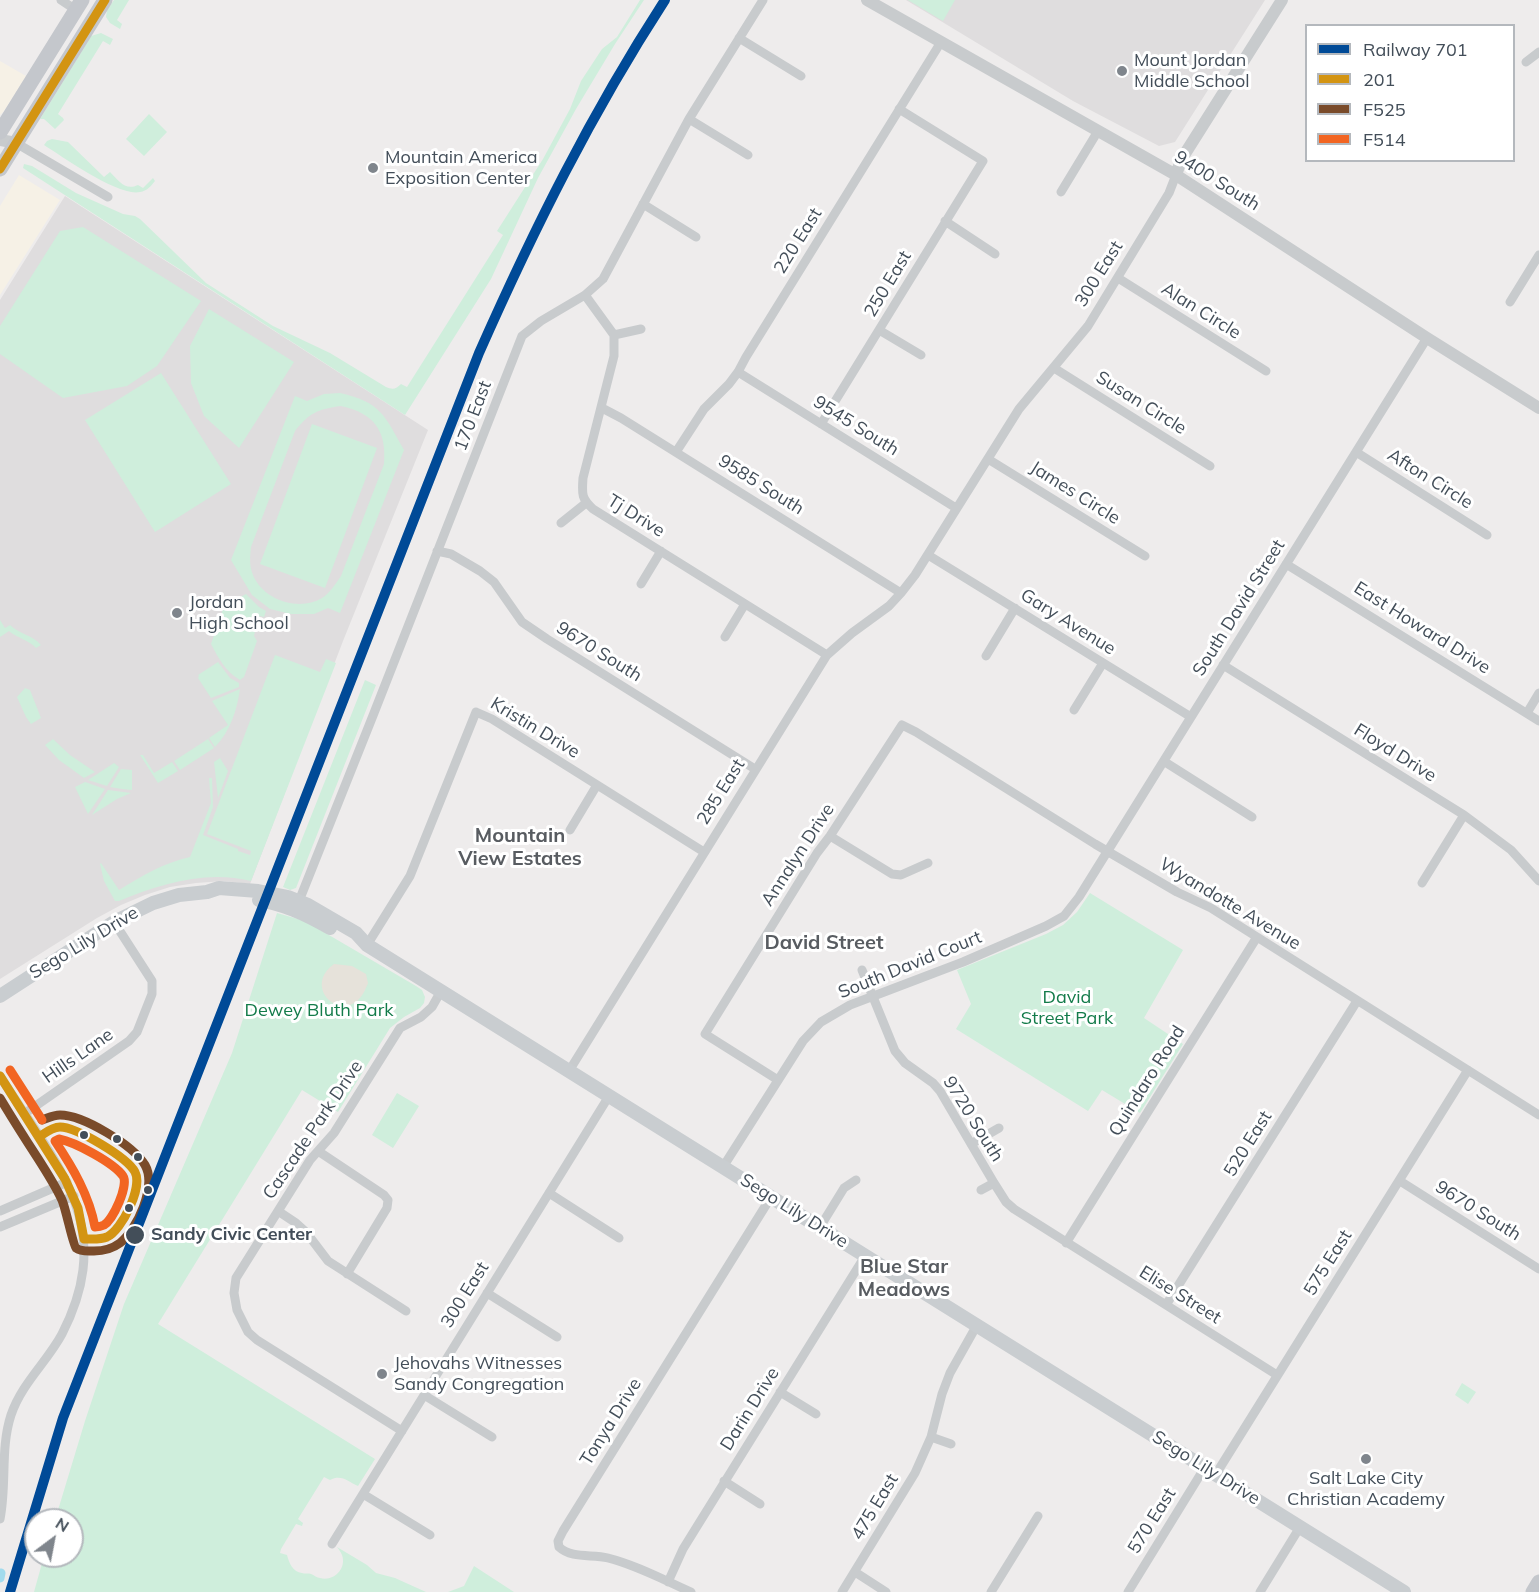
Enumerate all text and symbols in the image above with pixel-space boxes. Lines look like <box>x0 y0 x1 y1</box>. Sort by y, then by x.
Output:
legend <box>1305 24 1515 162</box>
text: Railway 701 <box>1363 38 1468 61</box>
place label: Mount Jordan Middle School <box>1134 50 1250 92</box>
marker: Mount Jordan Middle School <box>1115 64 1129 78</box>
text: 201 <box>1363 68 1395 91</box>
text: F525 <box>1363 98 1406 121</box>
text: F514 <box>1363 128 1406 151</box>
street label: 9400 South <box>1170 146 1264 216</box>
place label: Mountain America Exposition Center <box>385 147 538 190</box>
marker: Mountain America Exposition Center <box>366 161 380 175</box>
street label: 220 East <box>769 204 827 278</box>
street label: 300 East <box>1070 237 1128 311</box>
street label: 250 East <box>860 247 916 321</box>
street label: Alan Circle <box>1157 278 1245 344</box>
street label: Susan Circle <box>1092 367 1190 439</box>
street label: 170 East <box>450 378 496 454</box>
street label: 9545 South <box>809 391 903 461</box>
street label: Afton Circle <box>1383 444 1477 514</box>
street label: 9585 South <box>714 450 808 520</box>
street label: James Circle <box>1026 457 1124 529</box>
street label: Tj Drive <box>603 490 669 542</box>
street label: South David Street <box>1188 536 1290 680</box>
street label: East Howard Drive <box>1350 577 1494 679</box>
street label: Gary Avenue <box>1016 584 1120 660</box>
place label: Jordan High School <box>189 592 289 634</box>
marker: Jordan High School <box>170 606 184 620</box>
street label: 9670 South <box>552 617 646 687</box>
street label: Kristin Drive <box>486 693 584 763</box>
street label: Floyd Drive <box>1350 719 1440 787</box>
street label: 285 East <box>692 755 750 829</box>
street label: Annalyn Drive <box>757 800 839 910</box>
district label: Mountain View Estates <box>458 824 582 871</box>
street label: Wyandotte Avenue <box>1156 853 1304 955</box>
street label: Sego Lily Drive <box>26 902 142 984</box>
street label: South David Court <box>835 926 985 1004</box>
district label: David Street <box>764 931 884 955</box>
park label: David Street Park <box>1021 987 1113 1030</box>
park label: Dewey Bluth Park <box>245 1000 393 1022</box>
street label: Quindaro Road <box>1104 1022 1190 1140</box>
street label: Hills Lane <box>39 1024 117 1088</box>
street label: Cascade Park Drive <box>259 1057 367 1203</box>
street label: 9720 South <box>938 1072 1008 1166</box>
street label: 520 East <box>1219 1107 1277 1181</box>
unlabelled marker <box>78 1129 90 1141</box>
unlabelled marker <box>111 1133 123 1145</box>
unlabelled marker <box>132 1151 144 1163</box>
street label: Sego Lily Drive <box>736 1169 852 1253</box>
street label: 9670 South <box>1431 1176 1525 1246</box>
unlabelled marker <box>142 1184 154 1196</box>
unlabelled marker <box>123 1202 135 1214</box>
marker: Sandy Civic Center <box>124 1224 146 1246</box>
place label: Sandy Civic Center <box>151 1224 312 1246</box>
street label: 575 East <box>1299 1226 1357 1300</box>
district label: Blue Star Meadows <box>858 1255 950 1302</box>
street label: 300 East <box>436 1258 494 1332</box>
street label: Elise Street <box>1135 1261 1225 1329</box>
place label: Jehovahs Witnesses Sandy Congregation <box>394 1353 564 1396</box>
street label: Darin Drive <box>716 1364 784 1454</box>
marker: Jehovahs Witnesses Sandy Congregation <box>375 1367 389 1381</box>
street label: Tonya Drive <box>576 1374 646 1470</box>
street label: Sego Lily Drive <box>1148 1426 1264 1510</box>
marker: Salt Lake City Christian Academy <box>1359 1452 1373 1466</box>
place label: Salt Lake City Christian Academy <box>1287 1468 1445 1510</box>
street label: 475 East <box>847 1470 903 1544</box>
street label: 570 East <box>1123 1484 1181 1558</box>
north arrow <box>24 1508 84 1568</box>
text: N <box>52 1513 73 1536</box>

